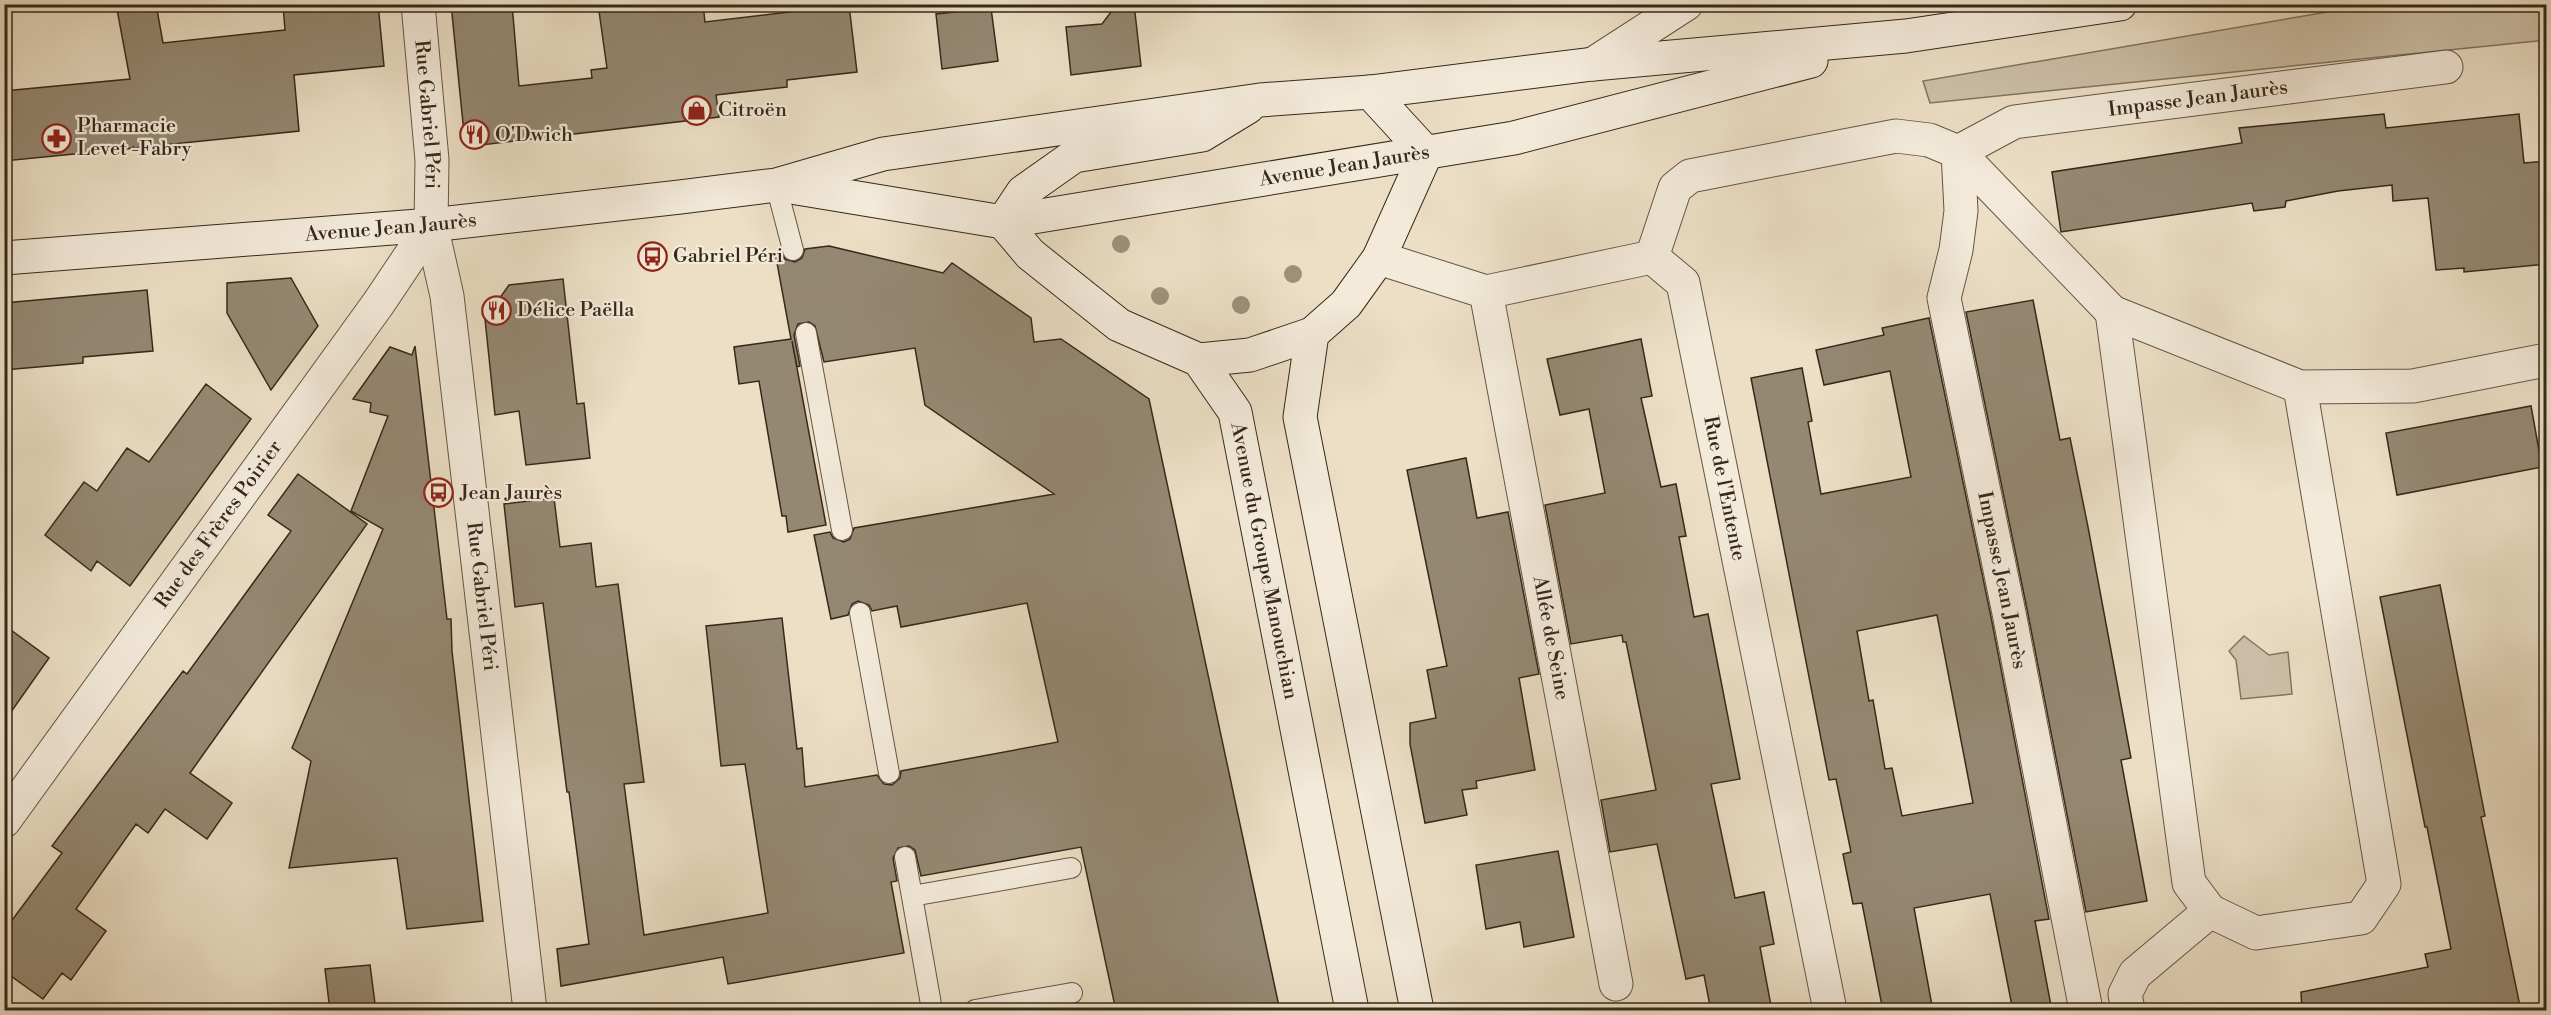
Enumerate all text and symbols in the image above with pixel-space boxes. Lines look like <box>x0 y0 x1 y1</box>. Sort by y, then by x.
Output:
street label: Rue Gabriel Péri <box>409 39 445 190</box>
street label: Impasse Jean Jaurès <box>2107 75 2289 122</box>
shop icon: Citroën <box>681 94 713 126</box>
place label: Citroën <box>718 98 787 123</box>
place label: Pharmacie Levet -Fabry <box>77 114 192 162</box>
restaurant icon: O'Dwich <box>458 119 490 151</box>
pharmacy icon: Pharmacie Levet -Fabry <box>40 122 72 154</box>
place label: O'Dwich <box>495 123 573 148</box>
street label: Avenue Jean Jaurès <box>1256 140 1431 192</box>
street label: Avenue Jean Jaurès <box>303 207 478 247</box>
bus stop icon: Gabriel Péri <box>636 240 668 272</box>
place label: Gabriel Péri <box>673 244 784 269</box>
restaurant icon: Délice Paëlla <box>480 294 512 326</box>
place label: Délice Paëlla <box>517 298 635 323</box>
street label: Rue de l'Entente <box>1698 414 1751 563</box>
street label: Avenue du Groupe Manouchian <box>1225 419 1303 702</box>
street label: Rue des Frères Poirier <box>149 435 288 613</box>
bus stop icon: Jean Jaurès <box>423 477 455 509</box>
place label: Jean Jaurès <box>459 481 562 506</box>
street label: Impasse Jean Jaurès <box>1972 489 2032 671</box>
street label: Rue Gabriel Péri <box>461 521 503 673</box>
street label: Allée de Seine <box>1527 573 1575 702</box>

